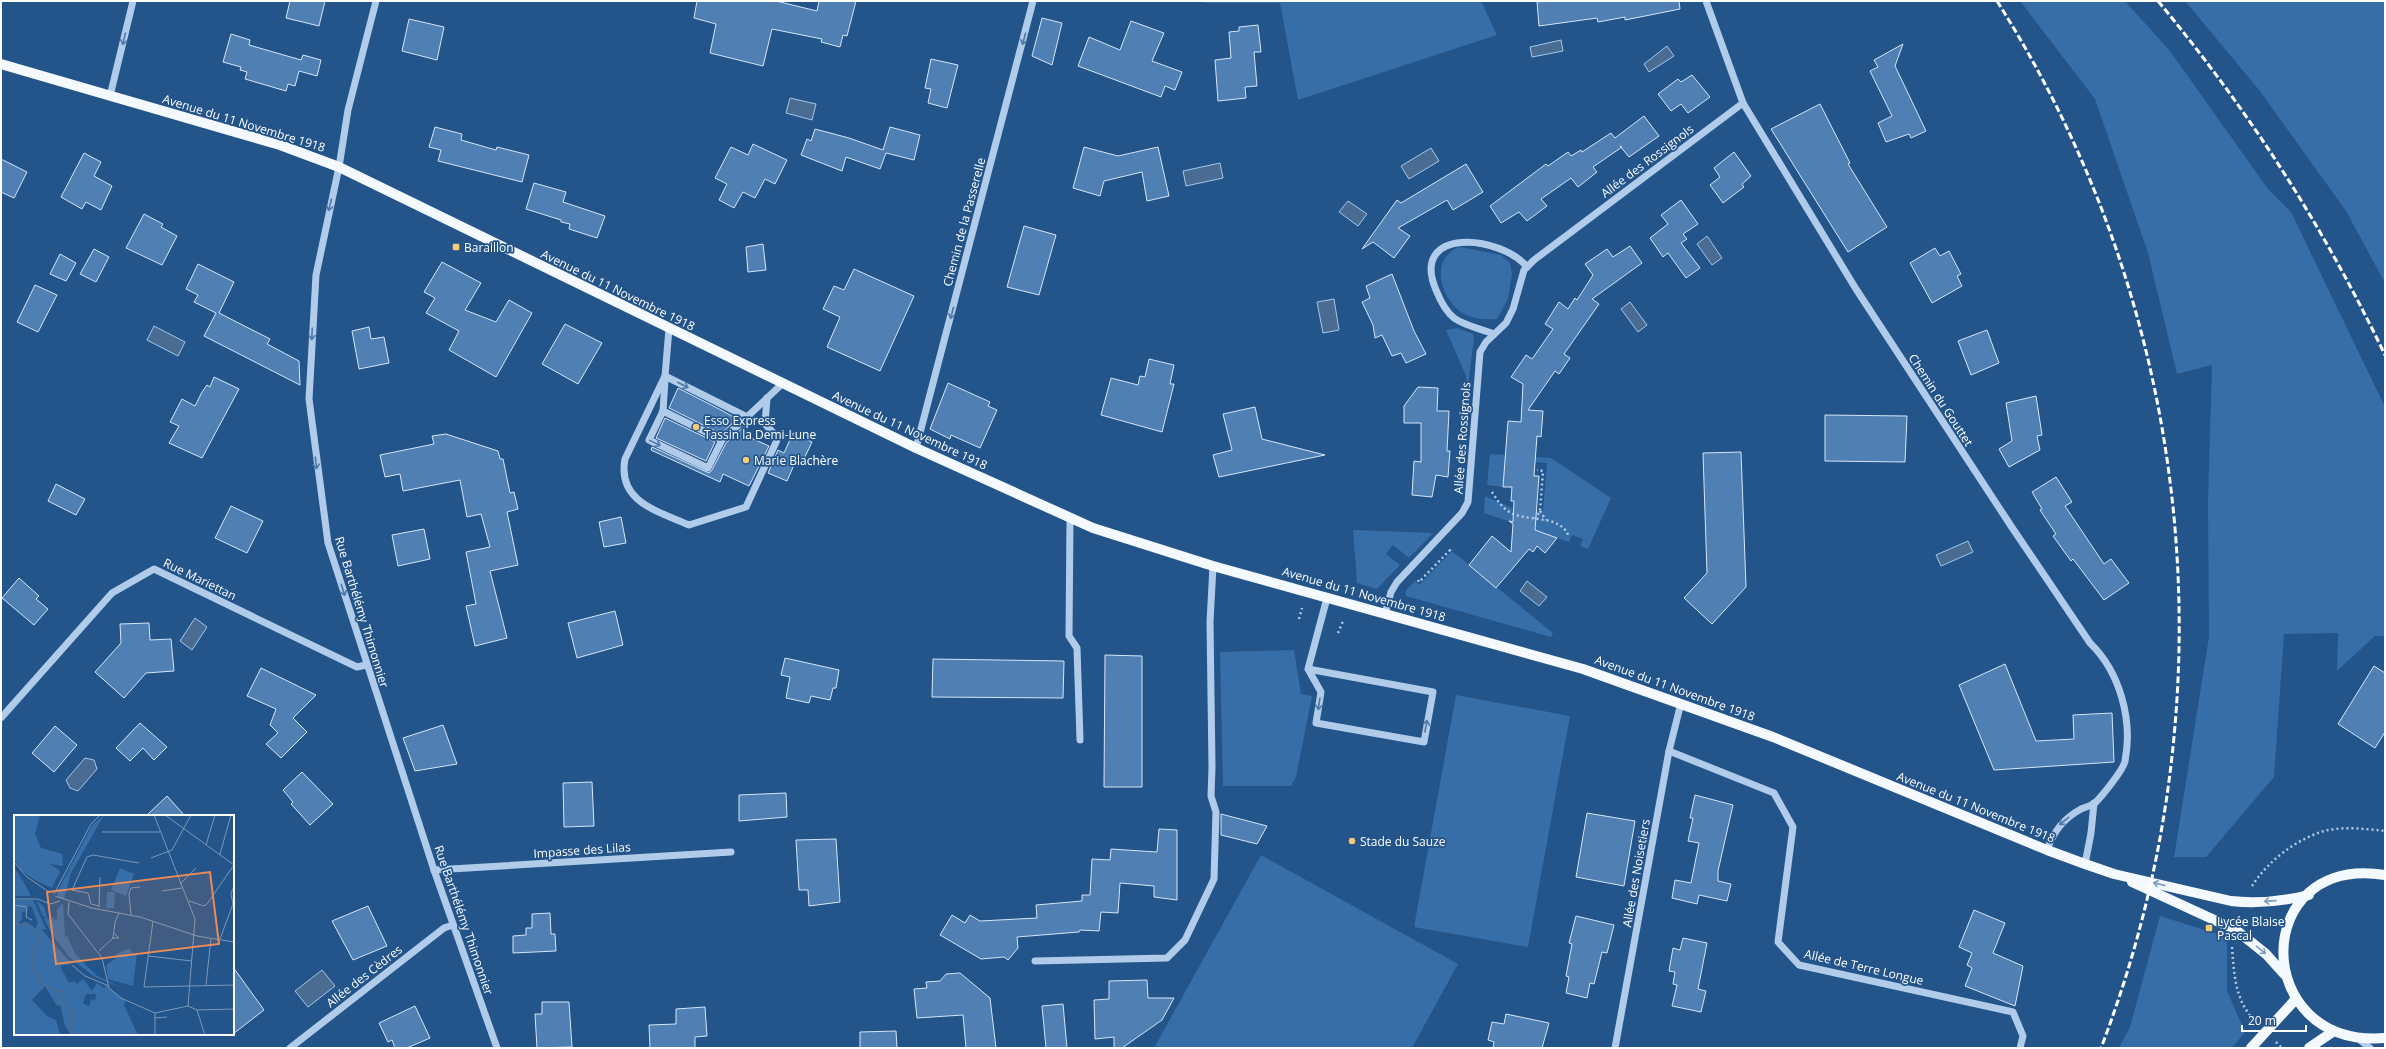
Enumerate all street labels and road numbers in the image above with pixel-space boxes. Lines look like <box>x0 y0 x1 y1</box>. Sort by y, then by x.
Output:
street label: Avenue du 11 Novembre 1918 <box>161 90 328 156</box>
street label: Allée des Rossignols <box>1597 120 1697 202</box>
street label: Chemin de la Passerelle <box>939 155 989 288</box>
street label: Avenue du 11 Novembre 1918 <box>538 245 698 335</box>
street label: Chemin du Gouttet <box>1905 351 1977 449</box>
street label: Allée des Rossignols <box>1450 381 1474 495</box>
street label: Avenue du 11 Novembre 1918 <box>830 387 990 474</box>
street label: Rue Barthélémy Thimonnier <box>331 534 393 690</box>
street label: Rue Mariettan <box>161 554 239 604</box>
street label: Avenue du 11 Novembre 1918 <box>1280 563 1448 626</box>
street label: Avenue du 11 Novembre 1918 <box>1593 651 1758 725</box>
street label: Avenue du 11 Novembre 1918 <box>1894 767 2058 847</box>
street label: Allée des Noisetiers <box>1618 817 1654 928</box>
street label: Impasse des Lilas <box>533 838 631 862</box>
street label: Rue Barthélémy Thimonnier <box>430 843 498 997</box>
street label: Allée des Cèdres <box>322 941 406 1011</box>
street label: Allée de Terre Longue <box>1803 945 1926 989</box>

